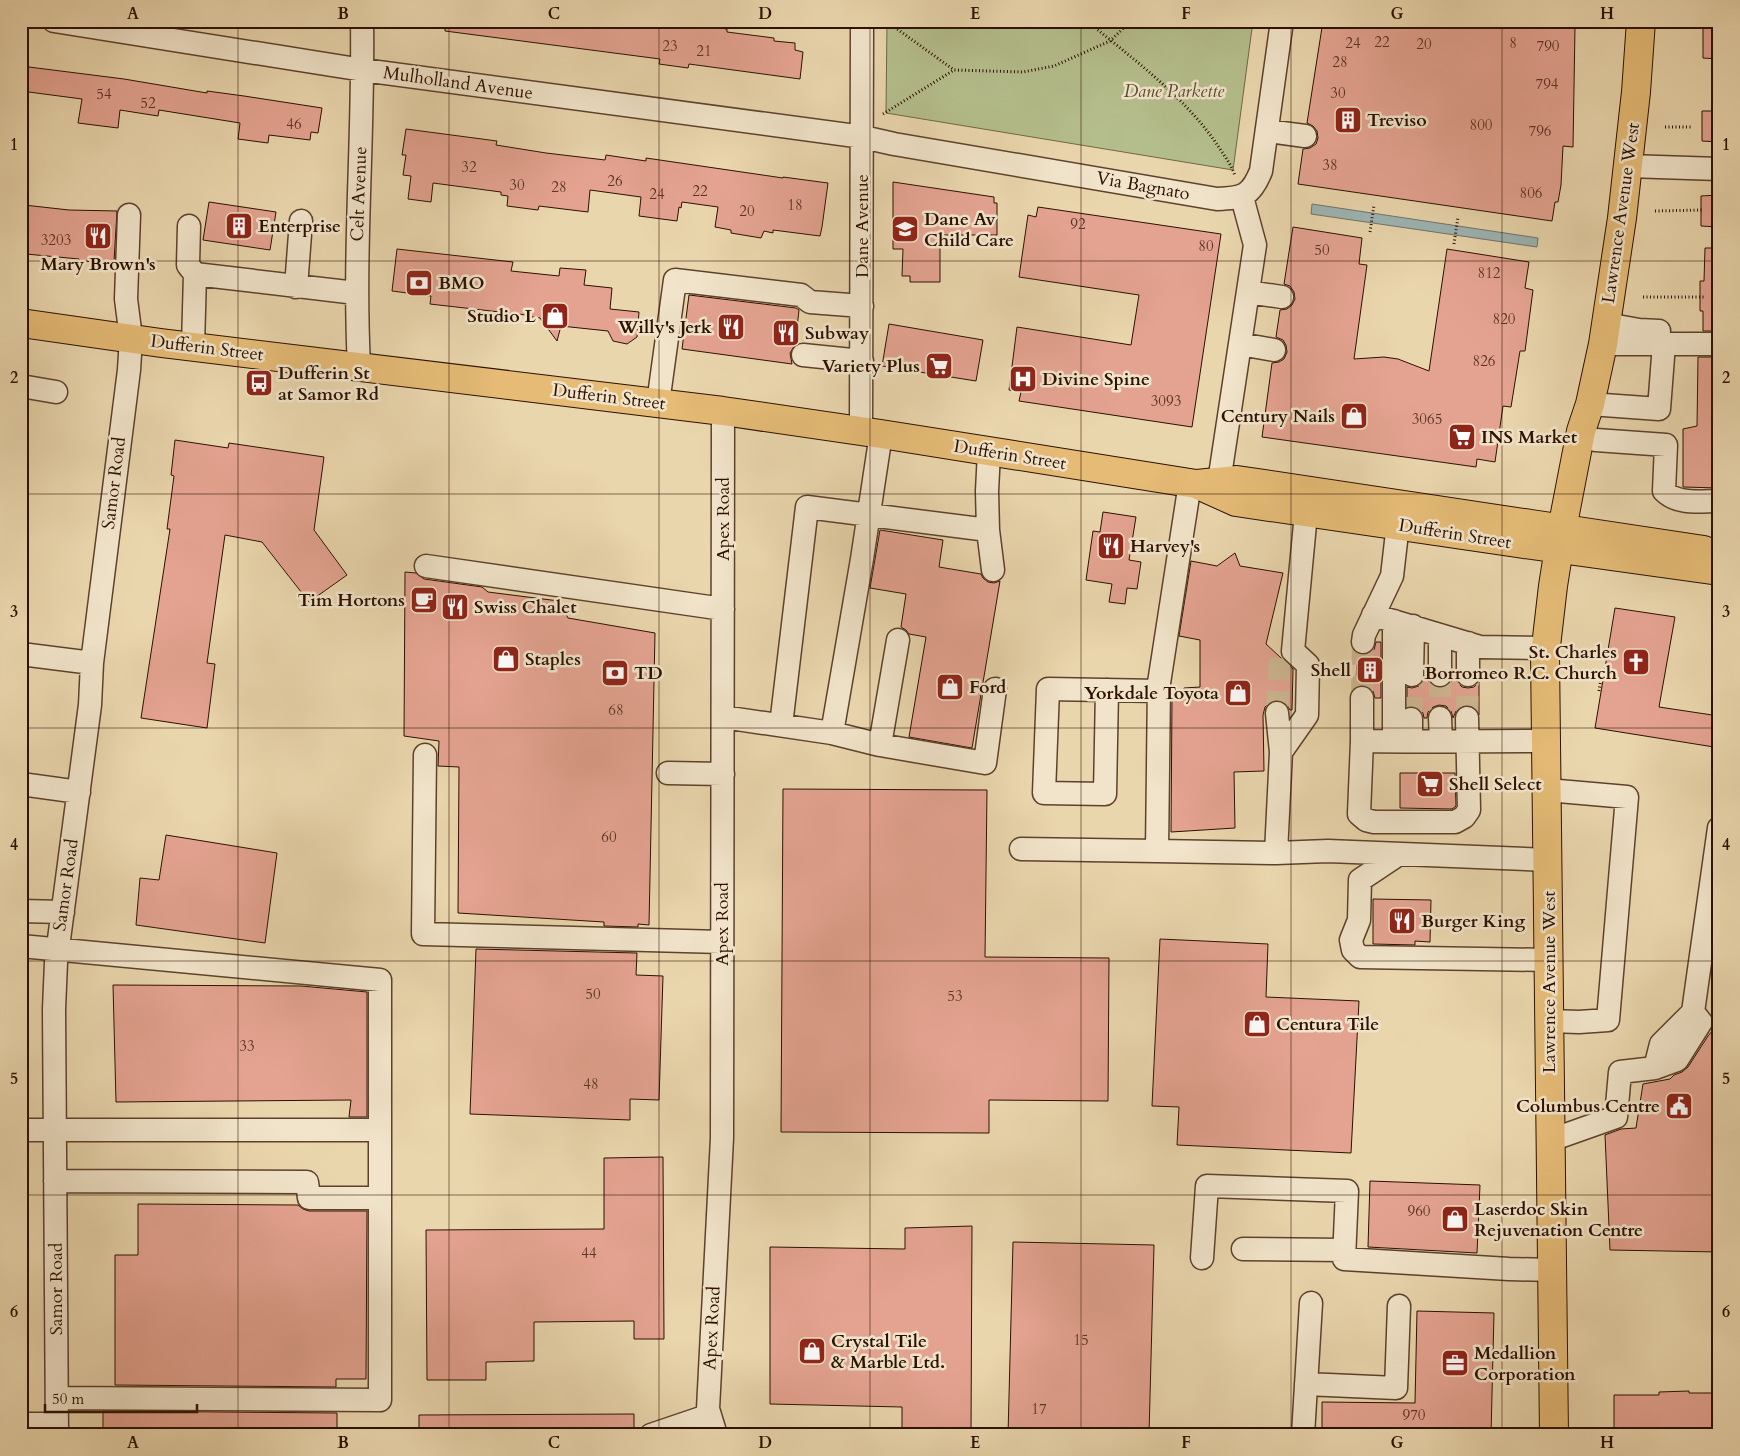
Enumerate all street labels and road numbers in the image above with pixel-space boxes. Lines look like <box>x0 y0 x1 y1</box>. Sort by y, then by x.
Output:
street label: Mulholland Avenue <box>382 60 534 106</box>
street label: Lawrence Avenue West <box>1596 121 1646 305</box>
street label: Celt Avenue <box>345 146 373 242</box>
street label: Via Bagnato <box>1094 165 1192 207</box>
street label: Dane Avenue <box>850 174 875 278</box>
street label: Dufferin Street <box>149 329 265 367</box>
street label: Dufferin Street <box>551 378 667 416</box>
street label: Dufferin Street <box>952 434 1068 476</box>
street label: Samor Road <box>96 435 132 531</box>
street label: Apex Road <box>711 477 736 561</box>
street label: Dufferin Street <box>1397 513 1513 555</box>
street label: Samor Road <box>47 837 85 933</box>
street label: Apex Road <box>710 882 735 966</box>
street label: Lawrence Avenue West <box>1537 891 1562 1073</box>
street label: Samor Road <box>44 1242 69 1335</box>
street label: Apex Road <box>697 1285 727 1371</box>

